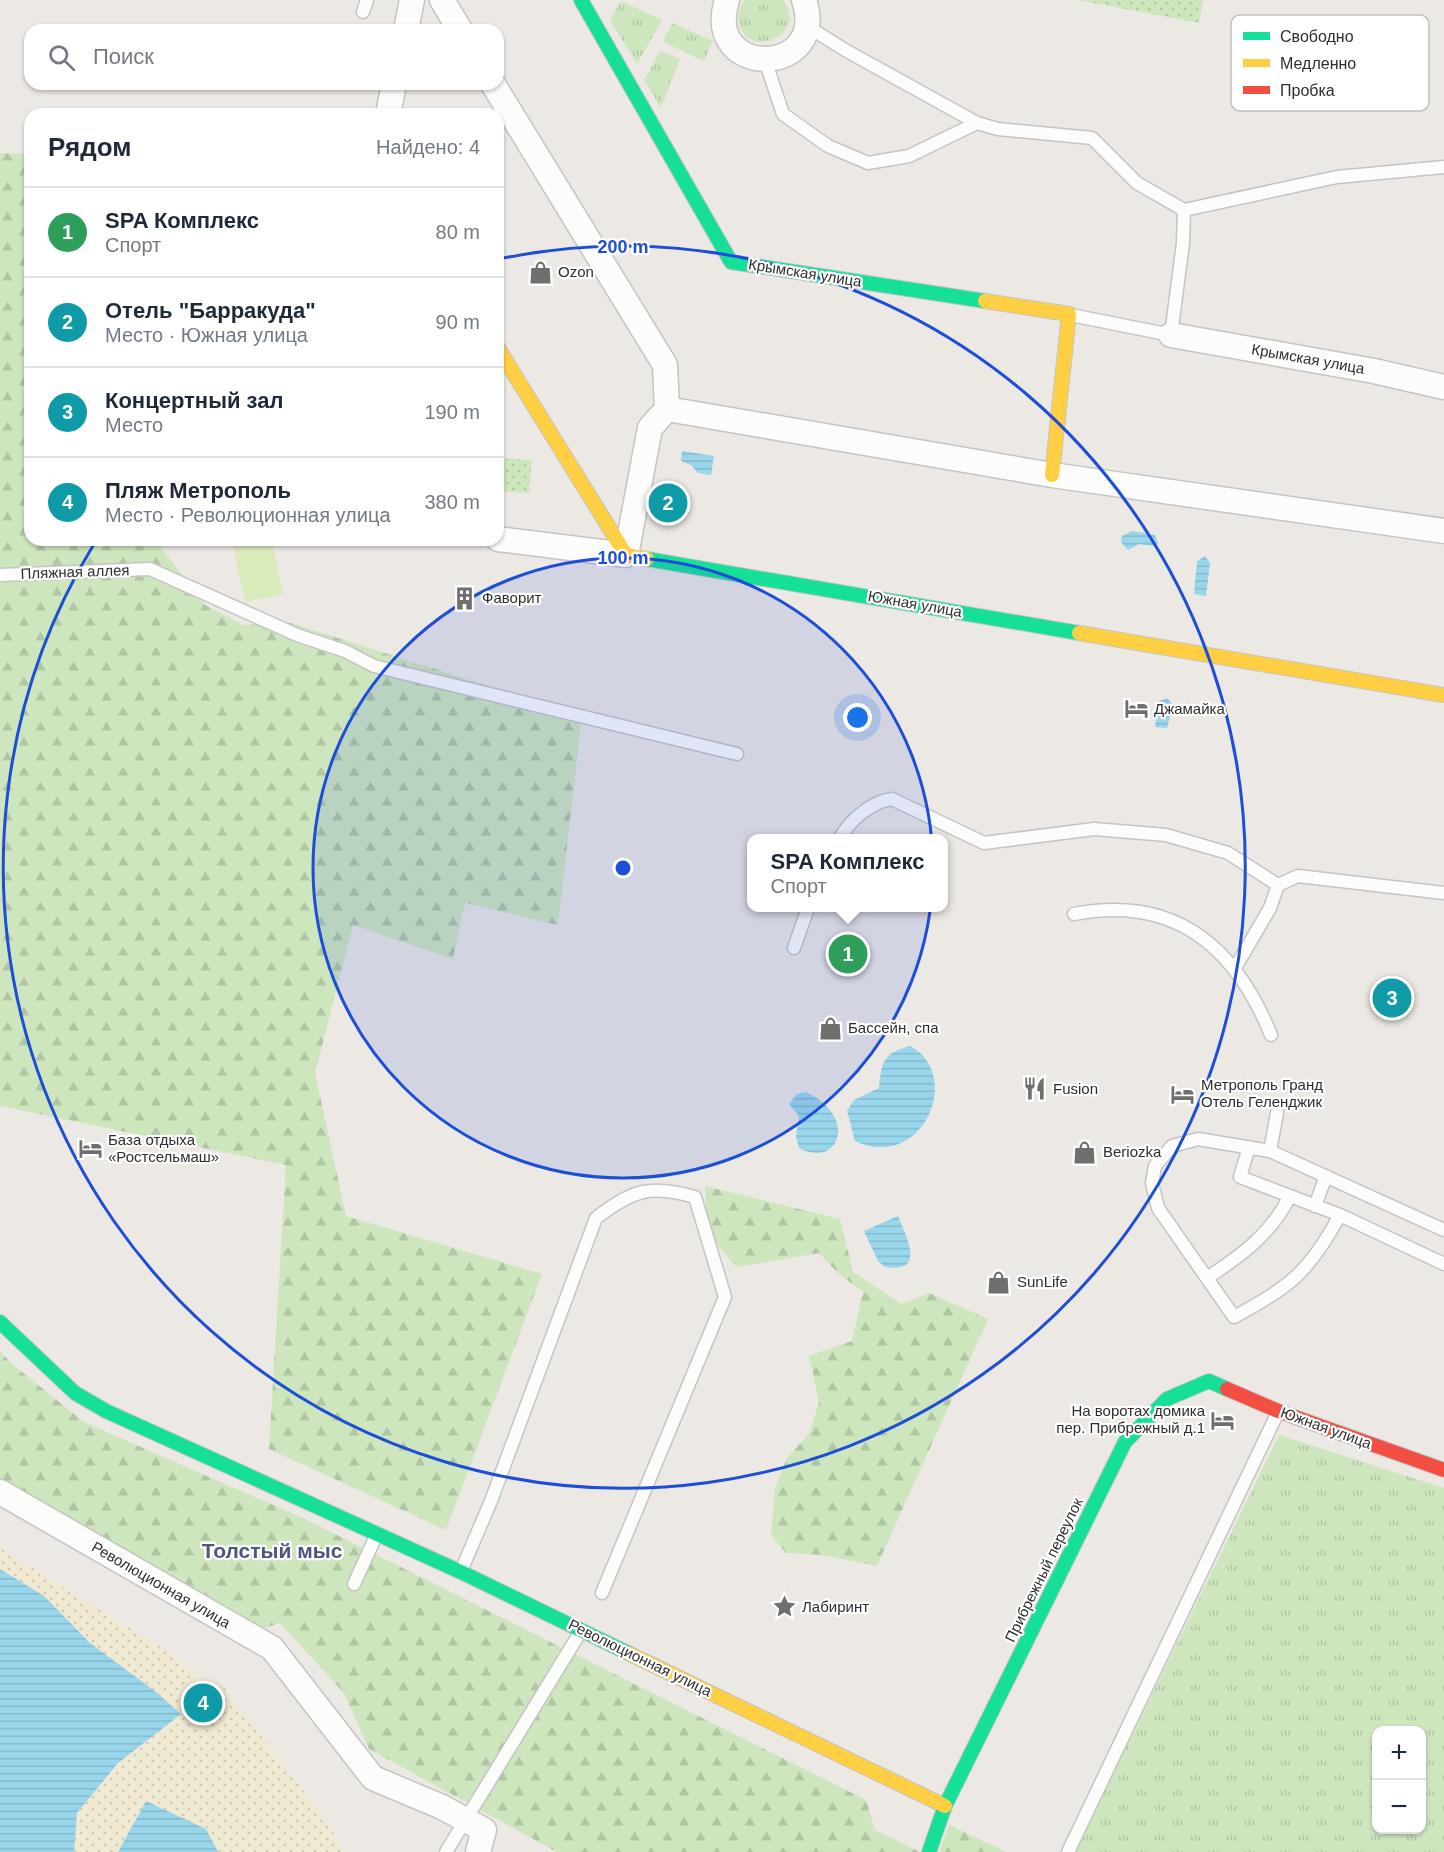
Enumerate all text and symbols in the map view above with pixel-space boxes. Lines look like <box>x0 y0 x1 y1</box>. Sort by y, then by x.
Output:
legend <box>1231 15 1429 111</box>
search box <box>24 24 504 90</box>
text: Свободно <box>1280 28 1354 45</box>
icon: search <box>45 41 78 74</box>
text: Поиск <box>93 44 154 69</box>
text: Медленно <box>1280 55 1356 72</box>
text: Пробка <box>1280 82 1335 99</box>
text: Рядом <box>48 132 131 162</box>
text: Найдено: 4 <box>376 136 480 158</box>
text: SPA Комплекс <box>105 208 259 233</box>
text: 1 <box>62 221 73 243</box>
text: 80 m <box>436 221 480 243</box>
text: Спорт <box>105 234 161 256</box>
text: 200 m <box>597 237 649 257</box>
street label: Крымская улица <box>747 255 864 290</box>
shop icon: Ozon <box>527 259 553 285</box>
place label: Ozon <box>558 263 594 280</box>
text: Отель "Барракуда" <box>105 298 316 323</box>
text: 2 <box>62 311 73 333</box>
text: 90 m <box>436 311 480 333</box>
text: Место · Южная улица <box>105 324 308 346</box>
street label: Крымская улица <box>1250 340 1367 377</box>
text: Концертный зал <box>105 388 283 413</box>
text: 3 <box>62 401 73 423</box>
text: 190 m <box>424 401 480 423</box>
text: Место <box>105 414 163 436</box>
text: Пляж Метрополь <box>105 478 291 503</box>
pin: 2 <box>648 480 688 526</box>
text: 4 <box>62 491 73 513</box>
text: 380 m <box>424 491 480 513</box>
text: Место · Революционная улица <box>105 504 391 526</box>
text: 100 m <box>597 548 649 568</box>
street label: Пляжная аллея <box>20 561 130 582</box>
building icon: Фаворит <box>451 585 477 611</box>
street label: Южная улица <box>867 587 964 620</box>
place label: Фаворит <box>482 589 542 606</box>
hotel icon: Джамайка <box>1123 696 1149 722</box>
place label: Джамайка <box>1154 700 1225 717</box>
your location <box>843 703 872 732</box>
popup <box>747 834 948 912</box>
text: SPA Комплекс <box>771 849 924 874</box>
centre of rings <box>613 858 633 878</box>
text: Спорт <box>771 875 827 897</box>
pin: 1 <box>828 932 868 976</box>
pin: 3 <box>1372 976 1412 1020</box>
shop icon: Бассейн, спа <box>817 1015 843 1041</box>
place label: Бассейн, спа <box>848 1019 939 1036</box>
restaurant icon: Fusion <box>1022 1076 1048 1102</box>
place label: Метрополь Гранд Отель Геленджик <box>1201 1076 1323 1110</box>
place label: Fusion <box>1053 1080 1098 1097</box>
hotel icon: Метрополь Гранд Отель Геленджик <box>1170 1081 1196 1107</box>
place label: База отдыха «Ростсельмаш» <box>108 1131 219 1165</box>
hotel icon: База отдыха «Ростсельмаш» <box>77 1136 103 1162</box>
shop icon: Beriozka <box>1072 1139 1098 1165</box>
place label: Beriozka <box>1103 1143 1162 1160</box>
shop icon: SunLife <box>986 1269 1012 1295</box>
place label: SunLife <box>1017 1273 1068 1290</box>
place label: На воротах домика пер. Прибрежный д.1 <box>1056 1402 1206 1436</box>
street label: Южная улица <box>1278 1403 1374 1452</box>
hotel icon: На воротах домика пер. Прибрежный д.1 <box>1210 1407 1236 1433</box>
street label: Прибрежный переулок <box>1001 1495 1086 1645</box>
street label: Революционная улица <box>89 1538 234 1632</box>
district label: Толстый мыс <box>202 1539 343 1562</box>
place icon: Лабиринт <box>771 1594 797 1620</box>
place label: Лабиринт <box>802 1598 869 1615</box>
street label: Революционная улица <box>566 1615 715 1700</box>
pin: 4 <box>184 1680 222 1726</box>
map controls <box>1372 1726 1426 1834</box>
button: + <box>1372 1726 1426 1780</box>
button: − <box>1372 1780 1426 1834</box>

